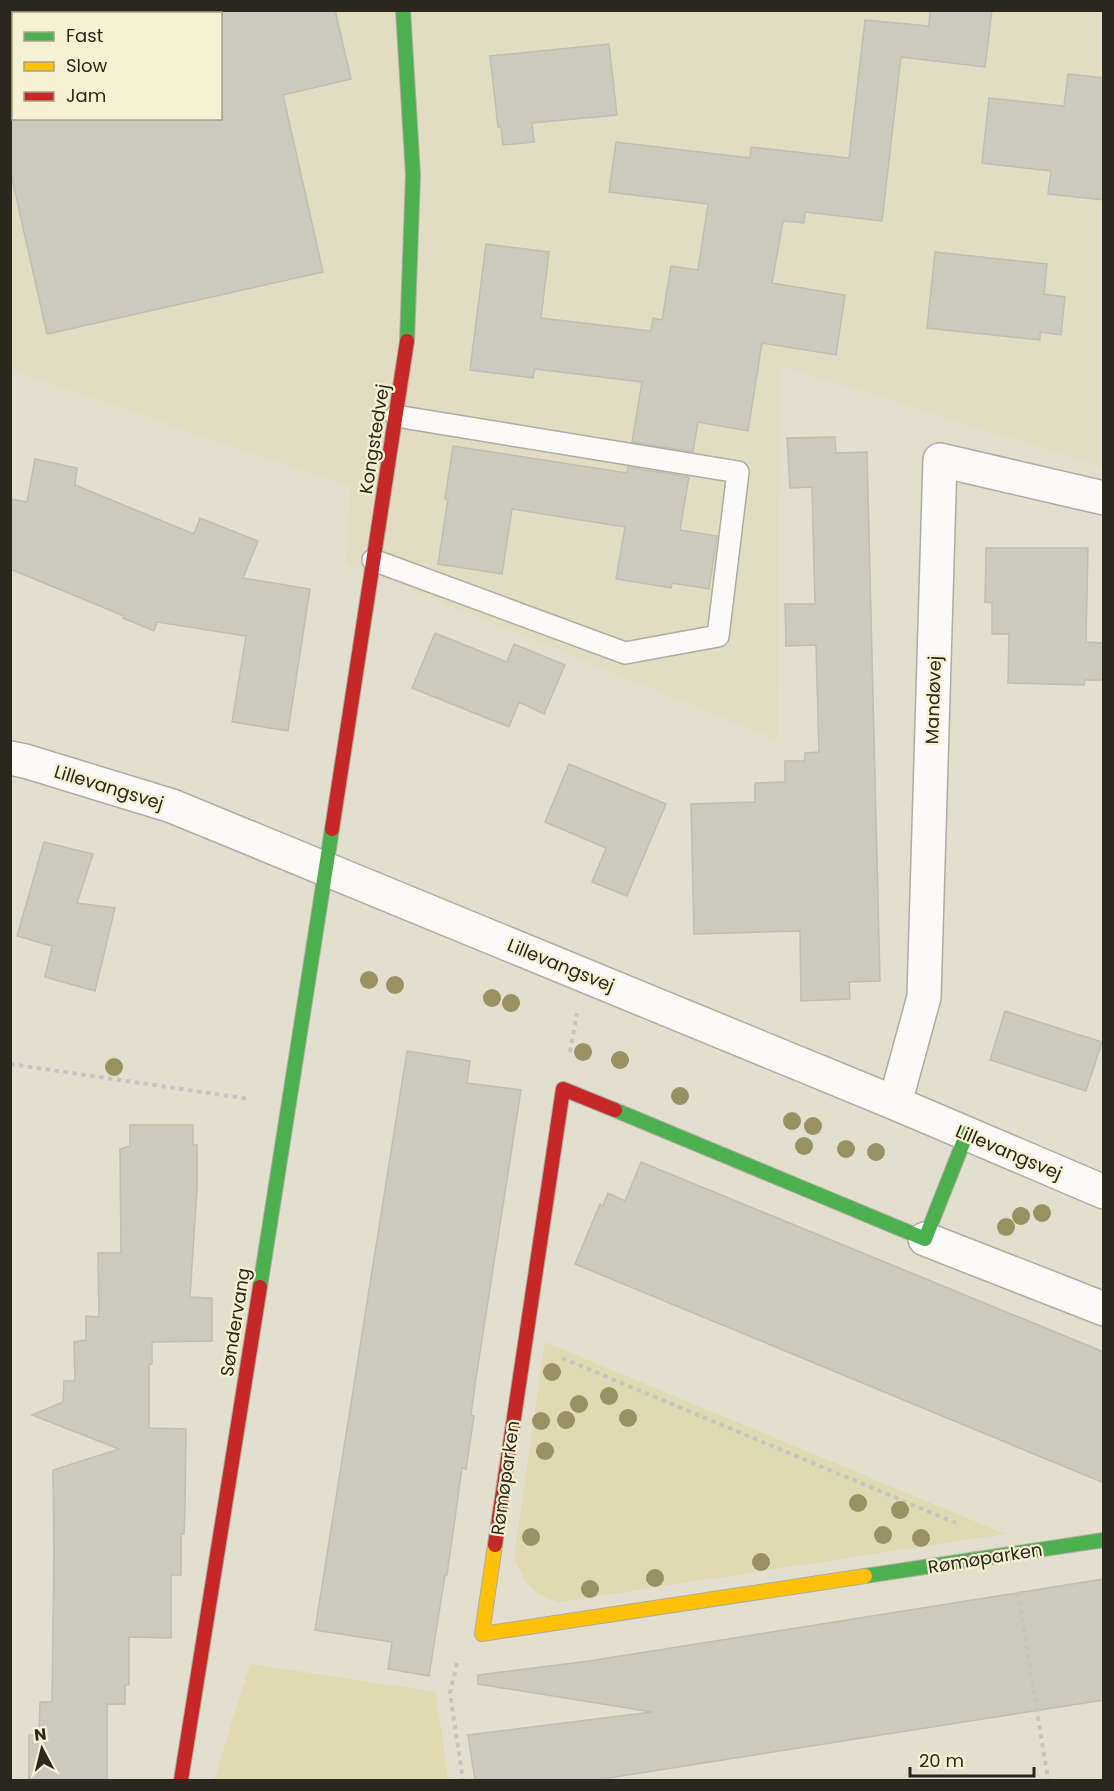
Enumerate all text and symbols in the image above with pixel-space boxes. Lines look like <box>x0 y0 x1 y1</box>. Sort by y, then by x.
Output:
legend <box>12 12 222 120</box>
text: Fast <box>66 23 103 48</box>
text: Slow <box>66 53 108 78</box>
text: Jam <box>66 83 106 108</box>
street label: Kongstedvej <box>353 382 395 496</box>
street label: Mandøvej <box>919 655 947 745</box>
street label: Lillevangsvej <box>51 758 167 816</box>
street label: Lillevangsvej <box>504 932 618 998</box>
street label: Lillevangsvej <box>952 1118 1066 1186</box>
street label: Søndervang <box>214 1266 256 1378</box>
street label: Rømøparken <box>485 1419 525 1537</box>
street label: Rømøparken <box>926 1537 1044 1579</box>
north arrow <box>12 1719 72 1779</box>
text: N <box>33 1722 48 1747</box>
scale bar <box>910 1740 1034 1778</box>
text: 20 m <box>919 1748 964 1773</box>

